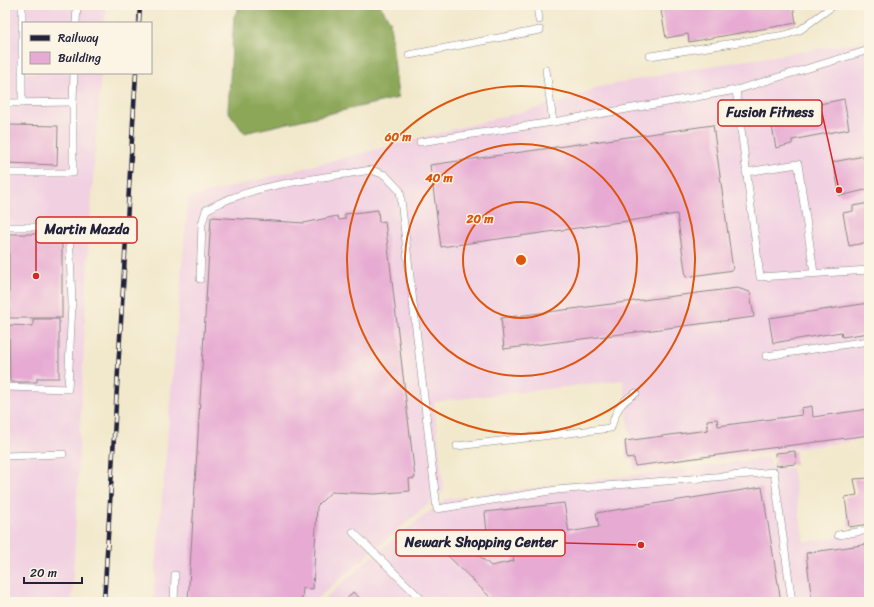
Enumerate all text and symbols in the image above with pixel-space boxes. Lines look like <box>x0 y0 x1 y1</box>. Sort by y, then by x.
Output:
legend <box>22 22 152 74</box>
text: Railway <box>58 27 99 49</box>
text: Building <box>58 47 101 69</box>
callout: Fusion Fitness <box>718 100 822 126</box>
text: Fusion Fitness <box>725 100 814 125</box>
text: 60 m <box>384 126 412 148</box>
text: 40 m <box>424 167 453 189</box>
text: 20 m <box>466 208 494 230</box>
callout: Martin Mazda <box>36 217 137 243</box>
text: Martin Mazda <box>44 217 129 242</box>
centre of rings <box>514 253 528 267</box>
callout: Newark Shopping Center <box>396 530 565 556</box>
text: Newark Shopping Center <box>404 530 559 555</box>
scale bar <box>24 559 82 585</box>
text: 20 m <box>30 562 57 584</box>

